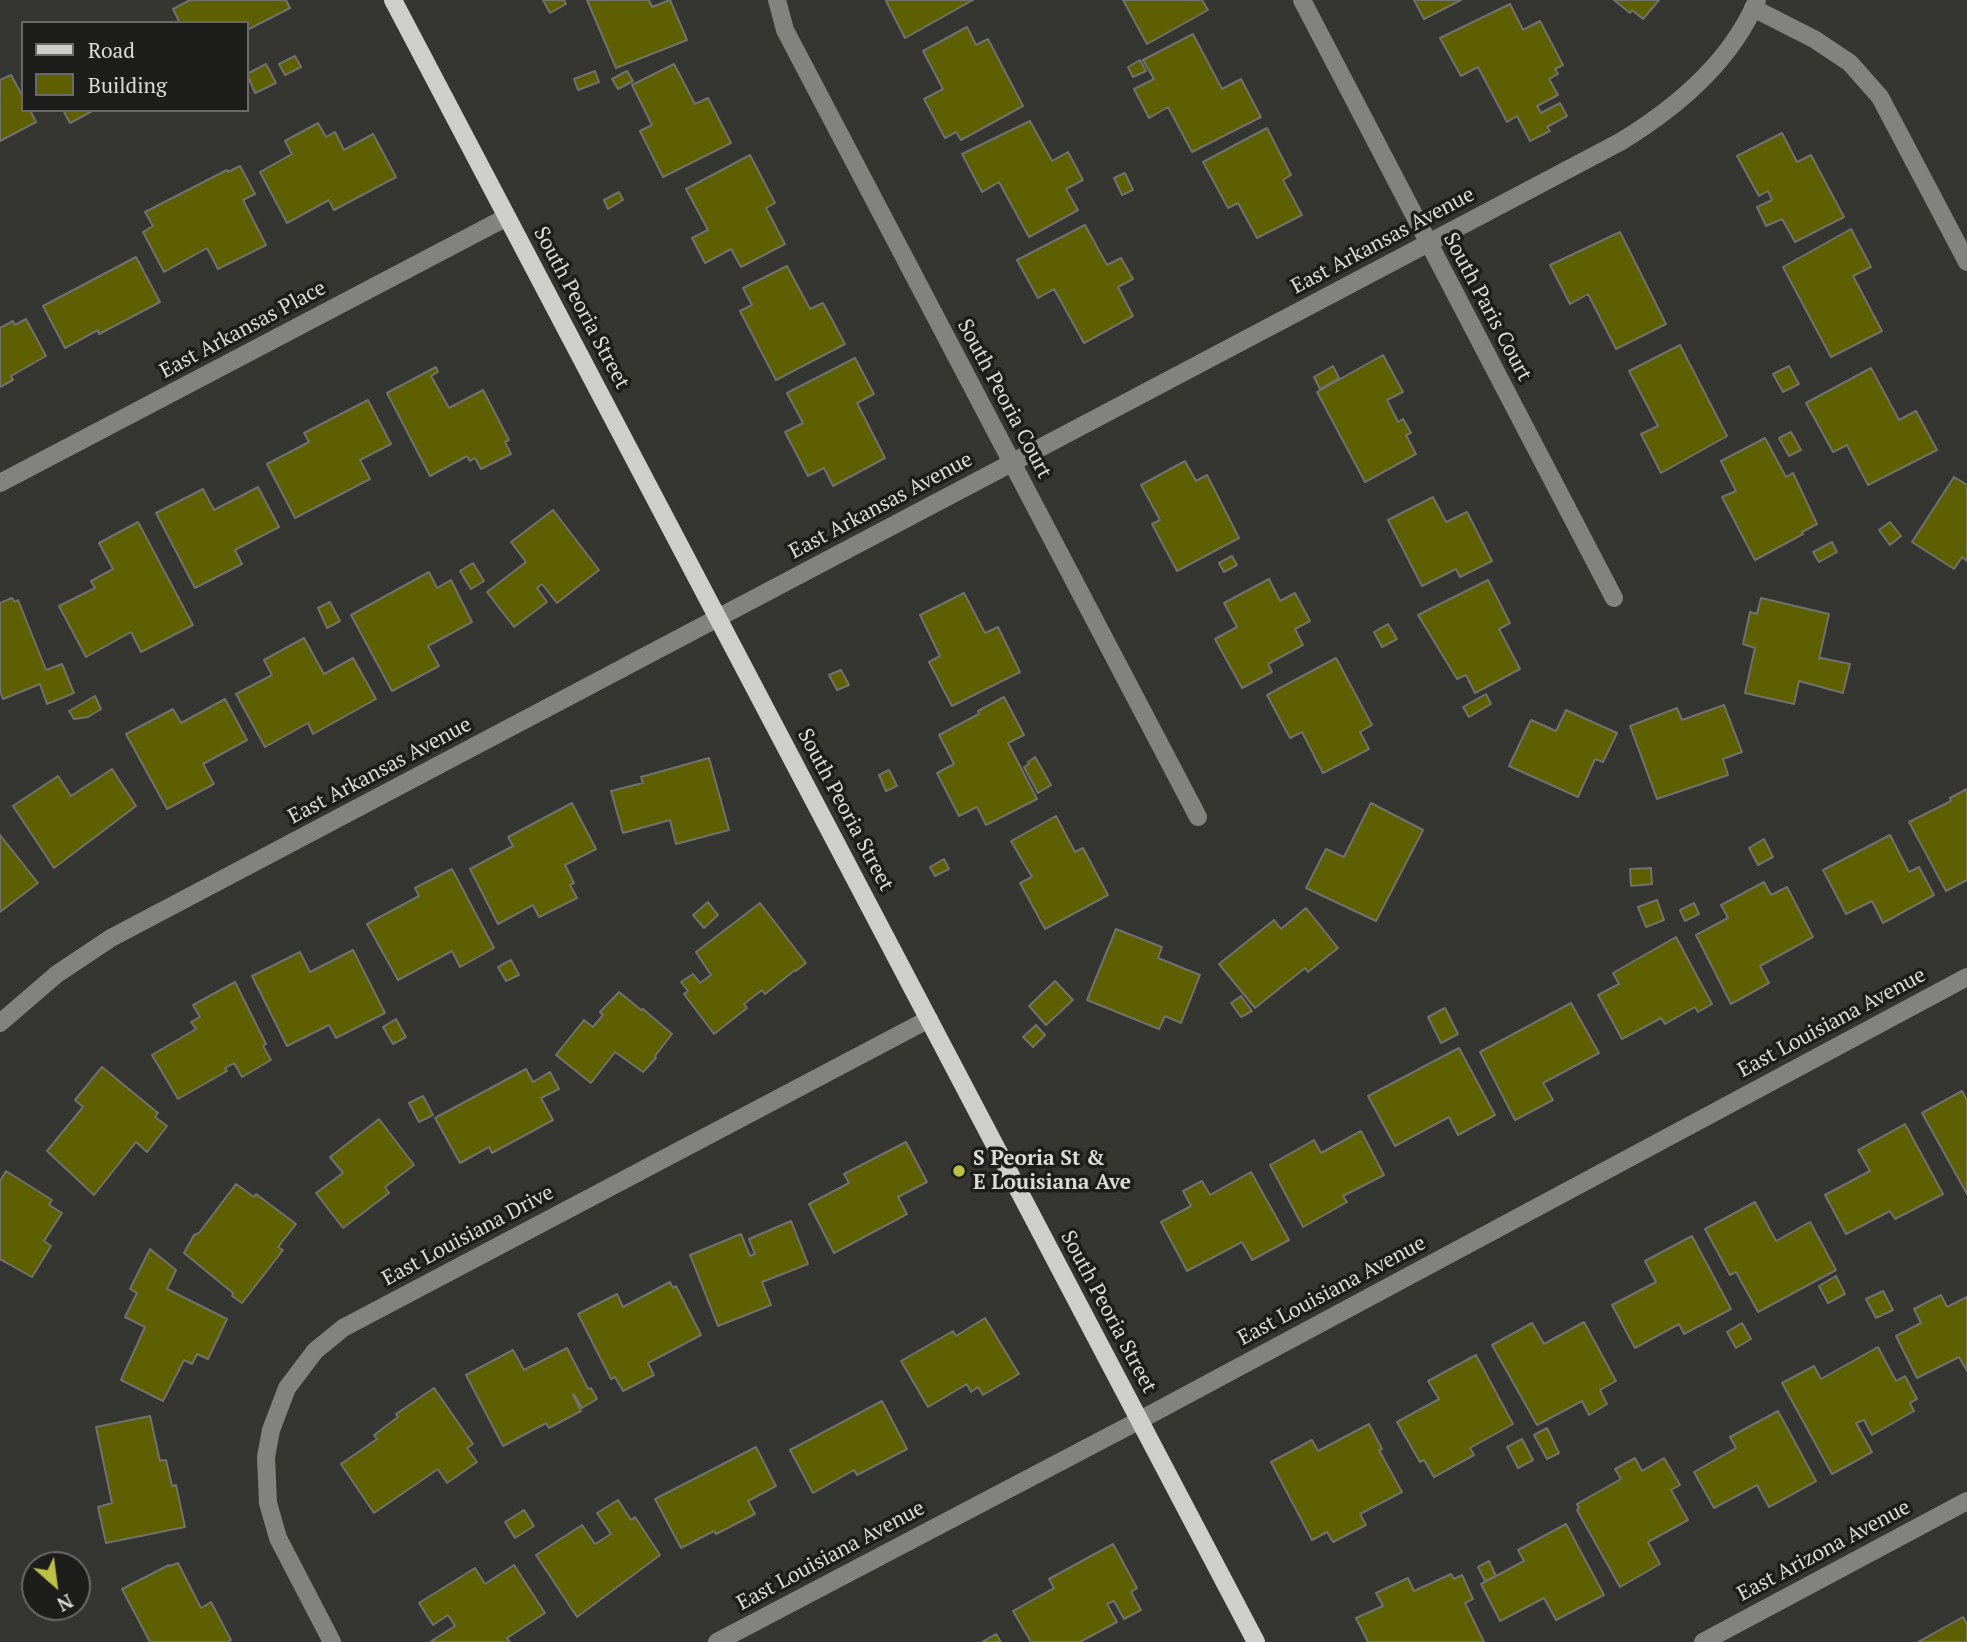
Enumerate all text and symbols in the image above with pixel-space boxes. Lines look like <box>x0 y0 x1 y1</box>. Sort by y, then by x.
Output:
legend <box>21 21 248 112</box>
text: Road <box>88 36 135 64</box>
text: Building <box>88 71 167 99</box>
street label: East Arkansas Avenue <box>1287 182 1479 300</box>
street label: South Peoria Street <box>528 222 634 394</box>
street label: South Paris Court <box>1437 229 1537 385</box>
street label: East Arkansas Place <box>156 276 330 384</box>
street label: South Peoria Court <box>951 315 1057 483</box>
street label: East Arkansas Avenue <box>785 447 977 565</box>
street label: East Arkansas Avenue <box>284 712 476 830</box>
street label: South Peoria Street <box>792 724 898 896</box>
street label: East Louisiana Avenue <box>1734 963 1930 1083</box>
place label: S Peoria St & E Louisiana Ave <box>973 1146 1131 1196</box>
marker: S Peoria St & E Louisiana Ave <box>951 1163 967 1179</box>
street label: East Louisiana Drive <box>378 1180 558 1292</box>
street label: South Peoria Street <box>1055 1226 1161 1398</box>
street label: East Louisiana Avenue <box>1234 1231 1430 1351</box>
street label: East Arizona Avenue <box>1733 1495 1915 1607</box>
street label: East Louisiana Avenue <box>733 1496 929 1616</box>
north arrow <box>21 1551 91 1621</box>
text: N <box>53 1589 77 1618</box>

